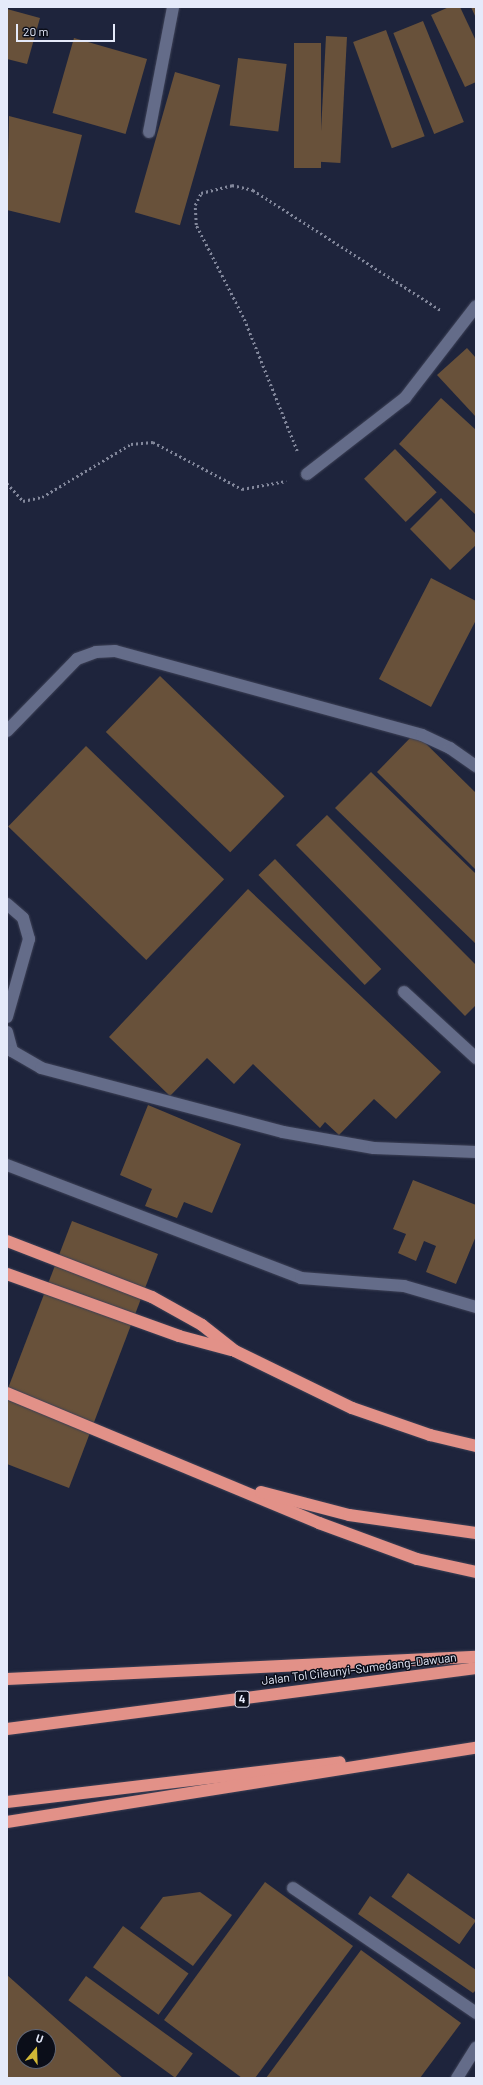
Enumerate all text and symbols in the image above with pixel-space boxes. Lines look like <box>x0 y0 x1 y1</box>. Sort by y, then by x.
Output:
scale bar <box>18 16 117 42</box>
text: 20 m <box>23 24 49 38</box>
street label: Jalan Tol Cileunyi–Sumedang–Dawuan <box>261 1650 457 1688</box>
road number: 4 <box>234 1690 250 1708</box>
north arrow <box>16 2029 56 2069</box>
text: U <box>34 2031 45 2045</box>

